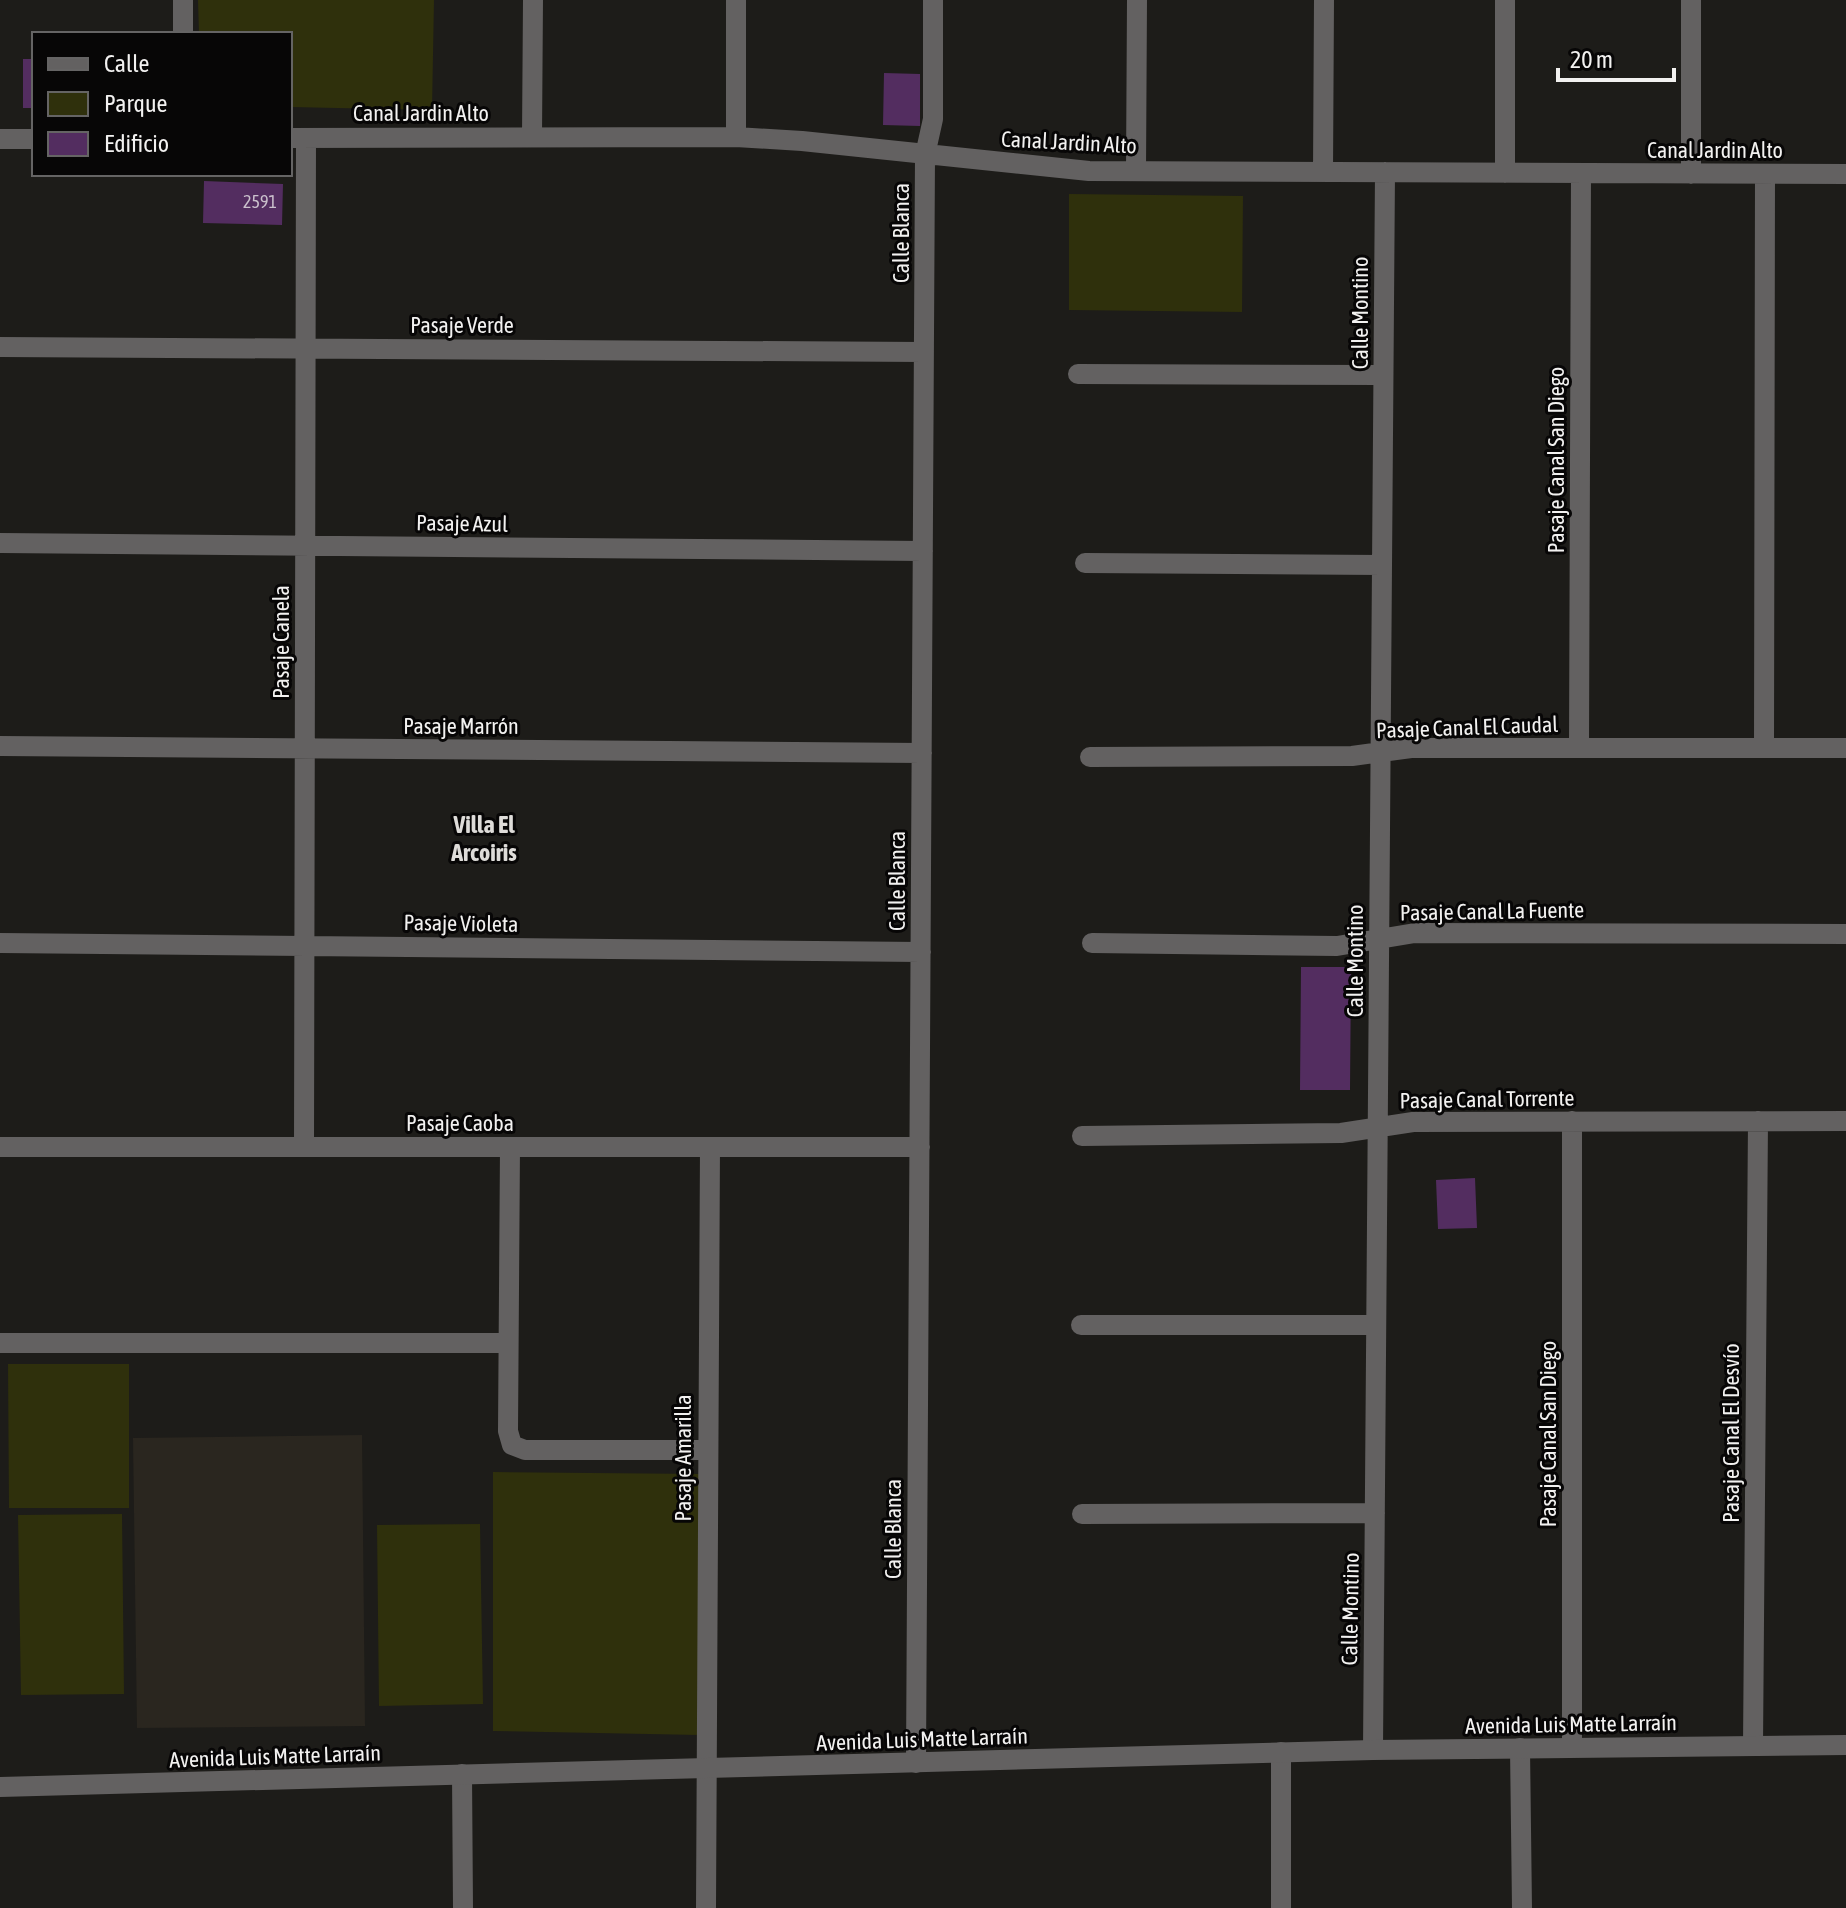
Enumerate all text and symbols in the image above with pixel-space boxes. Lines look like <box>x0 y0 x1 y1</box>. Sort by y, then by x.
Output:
legend <box>32 32 292 176</box>
scale bar <box>1558 32 1674 82</box>
text: 20 m <box>1570 46 1613 73</box>
text: Calle <box>104 50 149 77</box>
text: Parque <box>104 90 167 117</box>
street label: Canal Jardin Alto <box>353 100 489 126</box>
street label: Canal Jardin Alto <box>1000 125 1138 159</box>
text: Edificio <box>104 130 169 157</box>
street label: Canal Jardin Alto <box>1647 137 1783 163</box>
street label: Calle Blanca <box>888 183 914 283</box>
house number: 2591 <box>243 191 277 212</box>
street label: Calle Montino <box>1347 257 1373 369</box>
street label: Pasaje Verde <box>410 312 514 338</box>
street label: Pasaje Canal San Diego <box>1543 367 1569 553</box>
street label: Pasaje Azul <box>416 509 508 537</box>
street label: Pasaje Canela <box>268 585 294 699</box>
street label: Pasaje Canal El Caudal <box>1376 711 1559 743</box>
street label: Pasaje Marrón <box>403 713 519 739</box>
district label: Villa El Arcoiris <box>450 811 517 866</box>
street label: Calle Blanca <box>884 831 910 931</box>
street label: Pasaje Canal La Fuente <box>1400 896 1584 926</box>
street label: Calle Montino <box>1342 905 1368 1017</box>
street label: Pasaje Violeta <box>403 909 519 937</box>
street label: Pasaje Canal Torrente <box>1399 1084 1575 1114</box>
street label: Pasaje Caoba <box>406 1110 514 1136</box>
street label: Pasaje Canal San Diego <box>1535 1341 1561 1527</box>
street label: Pasaje Canal El Desvío <box>1718 1343 1744 1523</box>
street label: Pasaje Amarilla <box>670 1395 696 1521</box>
street label: Calle Blanca <box>880 1479 906 1579</box>
street label: Calle Montino <box>1336 1552 1364 1666</box>
street label: Avenida Luis Matte Larraín <box>1465 1709 1677 1739</box>
street label: Avenida Luis Matte Larraín <box>816 1722 1028 1756</box>
street label: Avenida Luis Matte Larraín <box>169 1739 381 1773</box>

